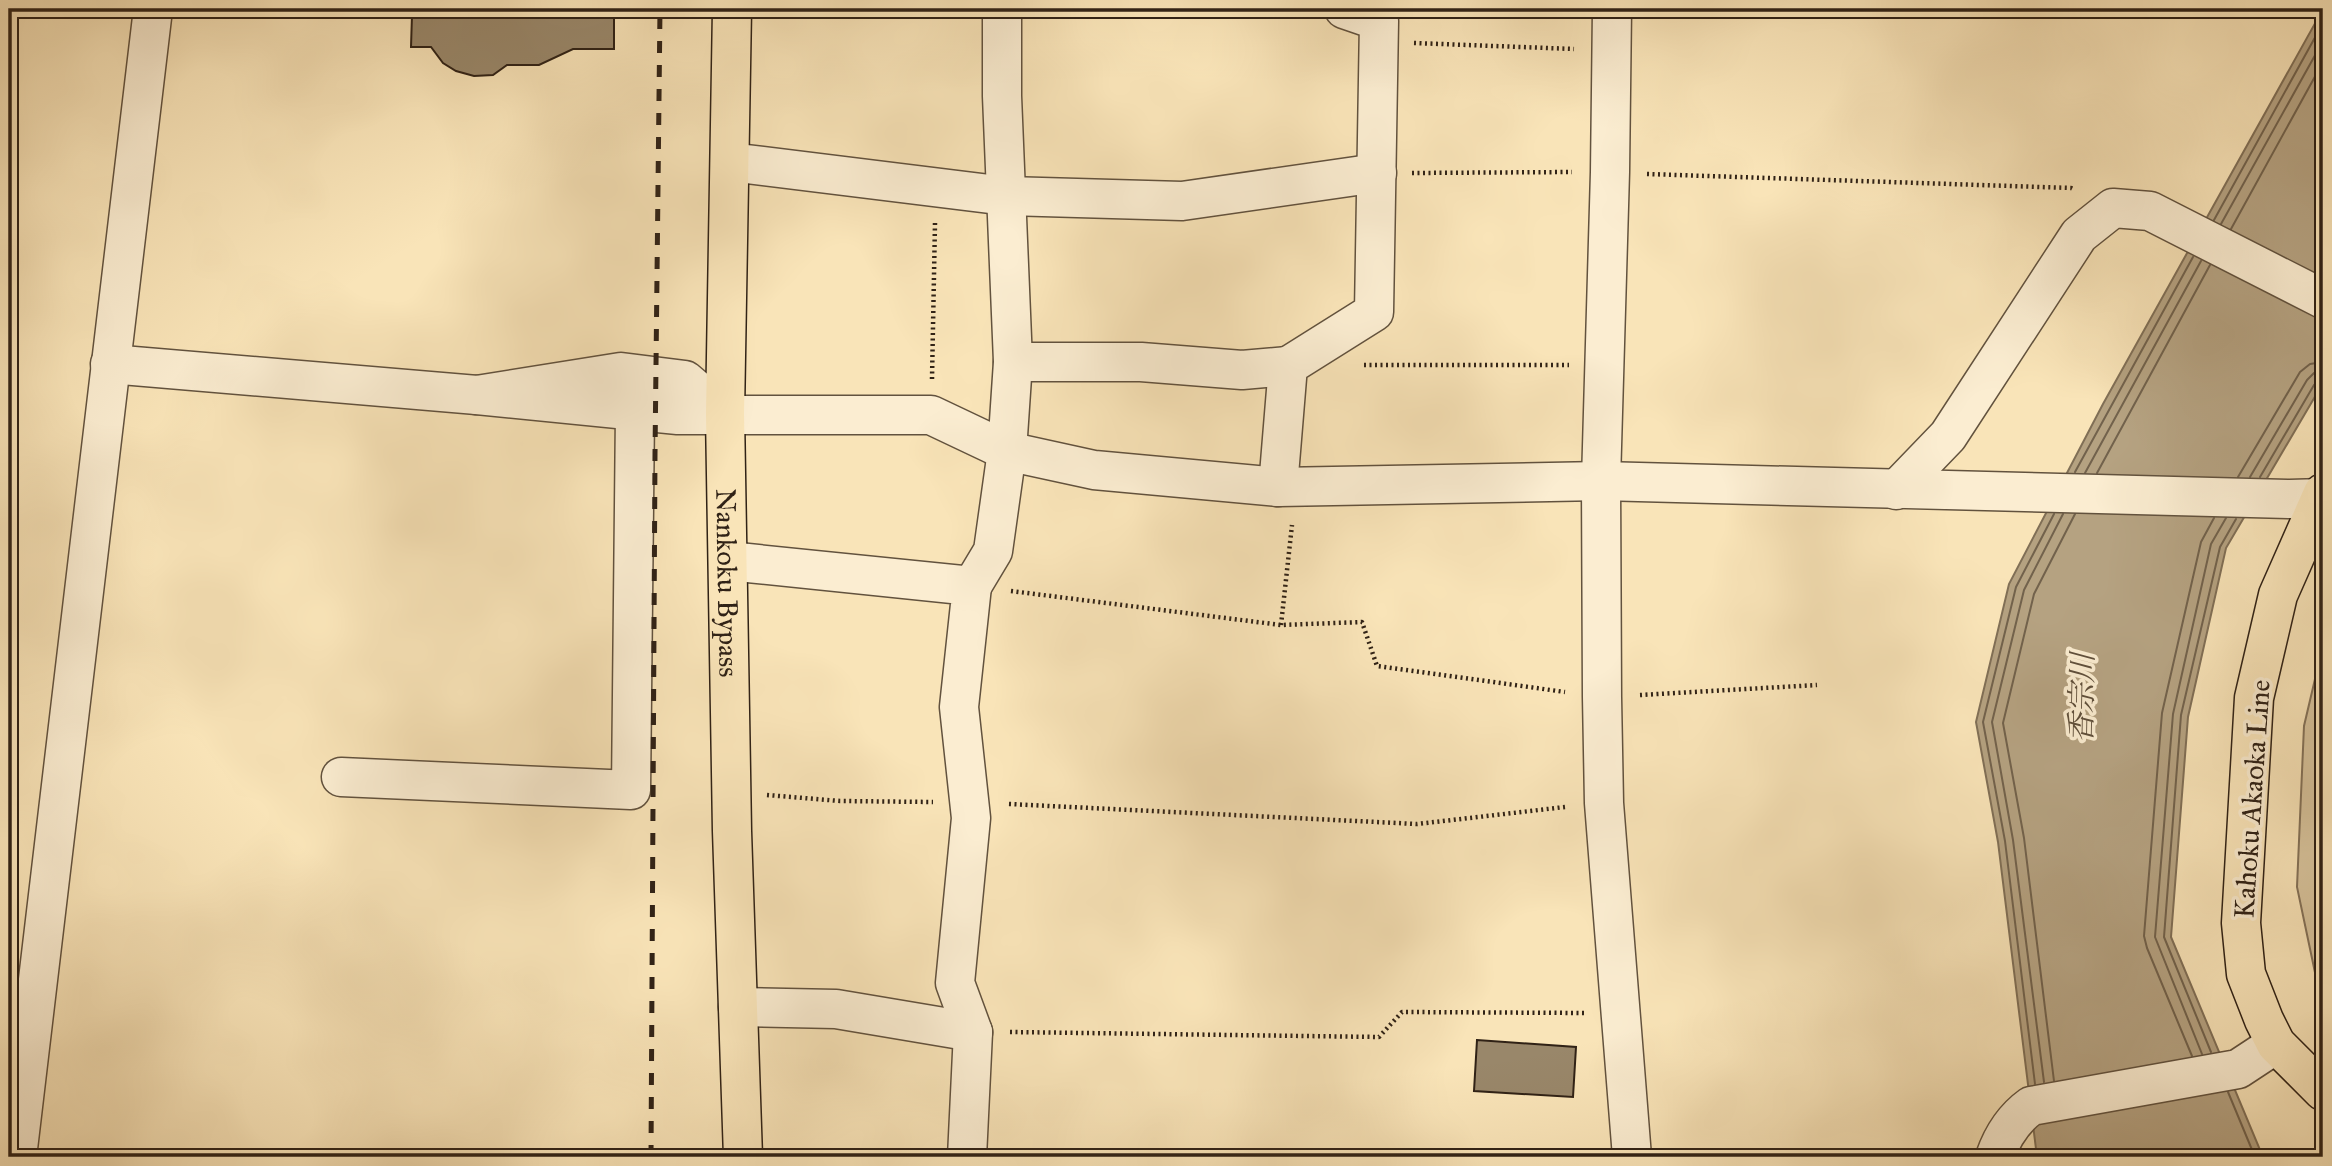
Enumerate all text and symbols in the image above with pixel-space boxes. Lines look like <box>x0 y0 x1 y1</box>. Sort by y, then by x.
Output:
street label: Nankoku Bypass <box>709 488 747 678</box>
water label: 香宗川 <box>2063 650 2101 743</box>
street label: Kahoku Akaoka Line <box>2226 678 2278 920</box>

